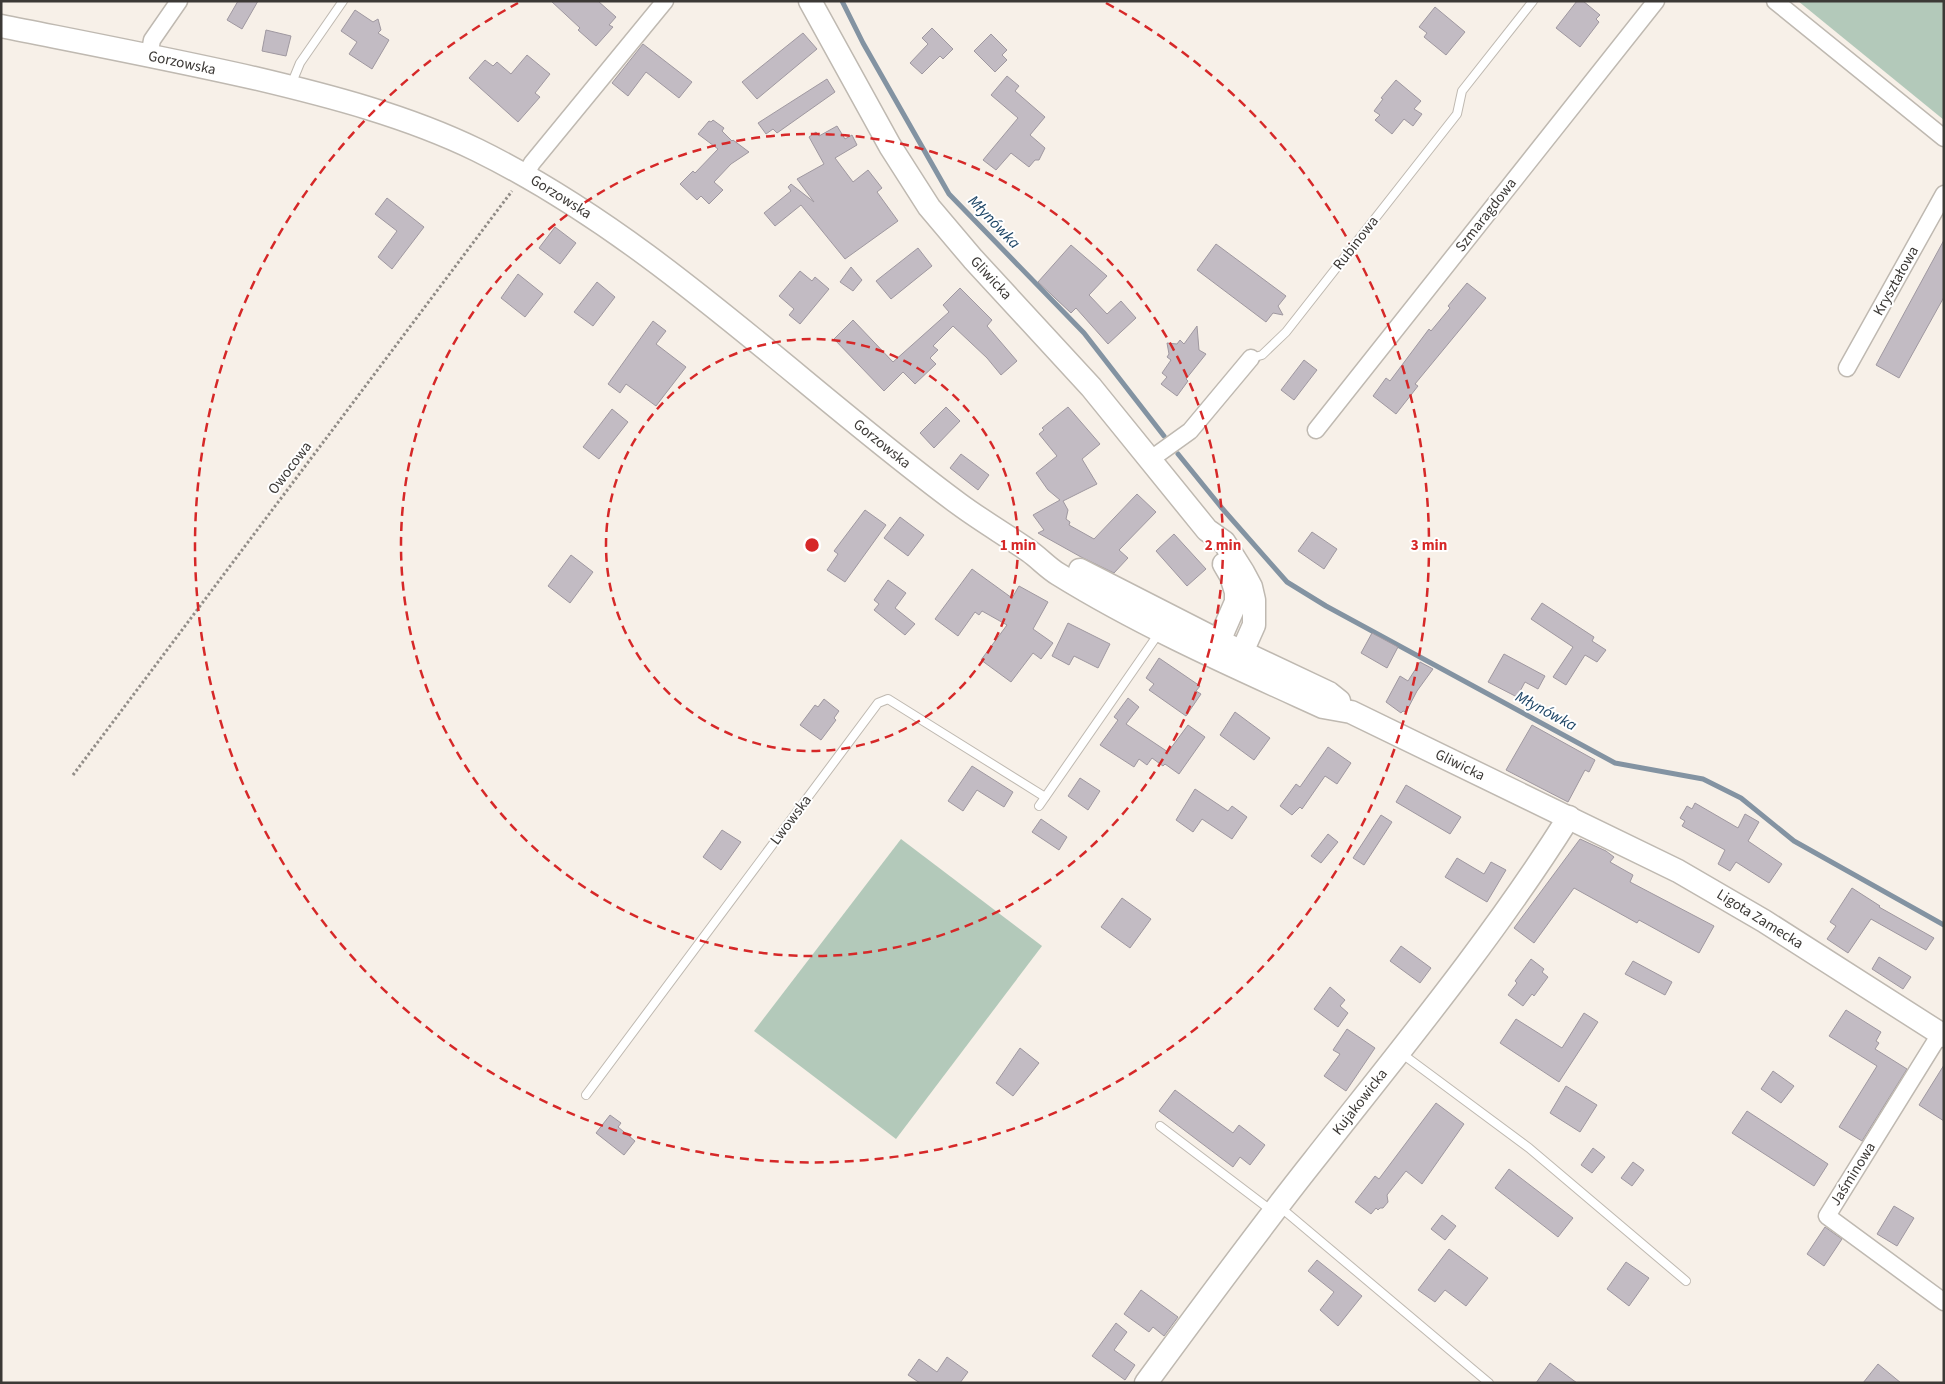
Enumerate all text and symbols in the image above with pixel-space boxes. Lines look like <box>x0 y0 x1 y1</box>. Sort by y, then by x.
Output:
street label: Gorzowska <box>146 46 218 80</box>
street label: Gorzowska <box>526 170 596 224</box>
street label: Szmaragdowa <box>1450 174 1522 256</box>
water label: Młynówka <box>963 190 1025 254</box>
street label: Rubinowa <box>1328 212 1384 274</box>
street label: Kryształowa <box>1868 242 1924 320</box>
street label: Gliwicka <box>965 251 1017 305</box>
street label: Gorzowska <box>849 414 915 474</box>
street label: Owocowa <box>263 437 317 499</box>
text: 1 min <box>1000 535 1036 556</box>
text: 2 min <box>1205 535 1241 556</box>
text: 3 min <box>1411 535 1447 556</box>
centre of rings <box>803 536 821 554</box>
water label: Młynówka <box>1511 686 1581 737</box>
street label: Gliwicka <box>1432 744 1488 786</box>
street label: Lwowska <box>765 791 817 849</box>
street label: Ligota Zamecka <box>1713 884 1807 954</box>
street label: Kujakowicka <box>1327 1064 1393 1140</box>
street label: Jaśminowa <box>1825 1138 1881 1210</box>

